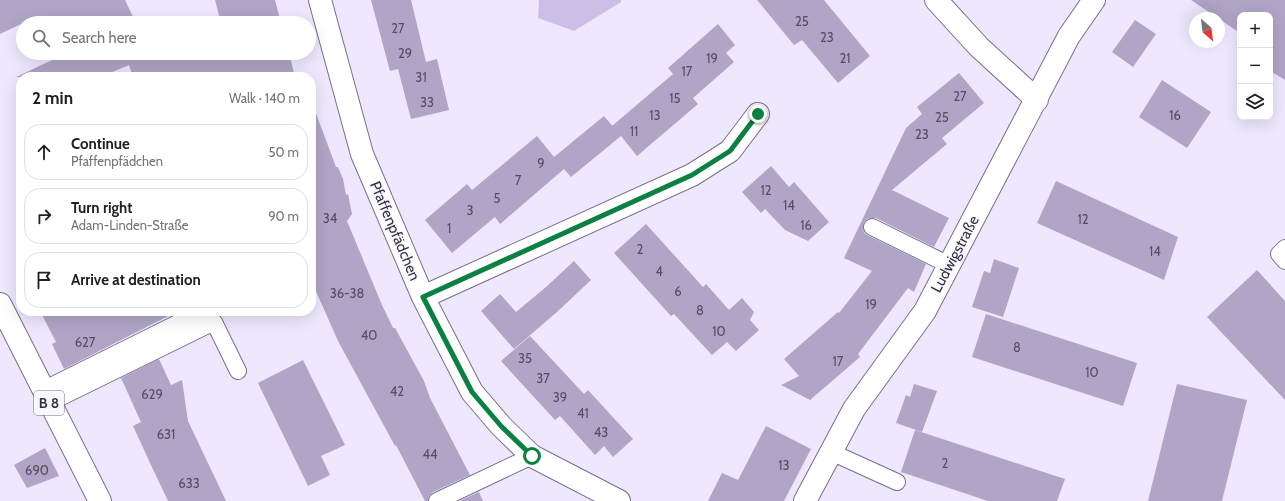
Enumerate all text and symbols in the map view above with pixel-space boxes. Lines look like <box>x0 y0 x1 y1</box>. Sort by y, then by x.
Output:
north arrow <box>1189 12 1225 48</box>
map controls <box>1237 12 1273 120</box>
button: + <box>1237 12 1273 48</box>
house number: 25 <box>795 13 809 29</box>
search box <box>16 16 316 60</box>
house number: 27 <box>391 20 405 36</box>
icon: search <box>30 27 52 49</box>
text: Search here <box>62 29 137 47</box>
house number: 23 <box>820 29 834 45</box>
house number: 29 <box>398 45 412 61</box>
button: − <box>1237 48 1273 84</box>
house number: 19 <box>706 50 718 66</box>
house number: 21 <box>839 50 851 66</box>
house number: 17 <box>682 63 693 79</box>
house number: 31 <box>415 69 427 85</box>
button: layers <box>1237 84 1273 120</box>
text: 2 min <box>32 88 73 108</box>
house number: 27 <box>953 88 967 104</box>
text: Walk · 140 m <box>229 90 300 106</box>
house number: 15 <box>669 90 681 106</box>
house number: 33 <box>420 94 434 110</box>
route end <box>749 105 767 123</box>
house number: 13 <box>649 107 661 123</box>
house number: 16 <box>1169 107 1181 123</box>
house number: 25 <box>935 109 949 125</box>
house number: 11 <box>630 123 638 139</box>
house number: 23 <box>915 126 929 142</box>
text: Continue <box>71 135 130 153</box>
icon: ahead <box>33 141 55 163</box>
text: 50 m <box>269 144 299 160</box>
text: Pfaffenpfädchen <box>71 153 163 169</box>
house number: 9 <box>537 155 545 171</box>
house number: 7 <box>515 172 522 188</box>
street label: Pfaffenpfädchen <box>366 179 424 283</box>
house number: 12 <box>760 182 772 198</box>
house number: 5 <box>493 190 501 206</box>
house number: 14 <box>783 197 795 213</box>
text: Turn right <box>71 199 132 217</box>
house number: 3 <box>466 202 474 218</box>
icon: right <box>33 205 55 227</box>
text: 90 m <box>268 208 299 224</box>
house number: 34 <box>323 210 338 226</box>
house number: 12 <box>1077 211 1089 227</box>
street label: Ludwigstraße <box>927 212 983 296</box>
text: Adam-Linden-Straße <box>71 217 188 233</box>
house number: 16 <box>800 217 812 233</box>
house number: 1 <box>447 220 451 236</box>
house number: 2 <box>637 241 644 257</box>
house number: 14 <box>1149 243 1161 259</box>
house number: 4 <box>655 263 663 279</box>
icon: arrive <box>33 269 55 291</box>
text: Arrive at destination <box>71 271 201 289</box>
house number: 6 <box>674 283 682 299</box>
house number: 36-38 <box>330 285 364 301</box>
house number: 19 <box>865 296 877 312</box>
house number: 8 <box>696 302 704 318</box>
house number: 10 <box>712 323 726 339</box>
house number: 40 <box>361 327 377 343</box>
house number: 627 <box>75 334 96 350</box>
house number: 8 <box>1013 339 1021 355</box>
house number: 35 <box>518 350 532 366</box>
house number: 17 <box>833 353 844 369</box>
house number: 10 <box>1085 364 1099 380</box>
house number: 37 <box>536 370 550 386</box>
house number: 42 <box>390 383 404 399</box>
house number: 629 <box>141 386 163 402</box>
house number: 39 <box>553 389 567 405</box>
road number: B 8 <box>34 391 64 415</box>
house number: 41 <box>577 405 589 421</box>
house number: 43 <box>594 424 608 440</box>
house number: 631 <box>157 426 175 442</box>
house number: 44 <box>422 446 438 462</box>
route start <box>523 447 541 465</box>
house number: 2 <box>942 455 949 471</box>
house number: 13 <box>778 457 790 473</box>
house number: 690 <box>25 462 49 478</box>
house number: 633 <box>178 475 200 491</box>

